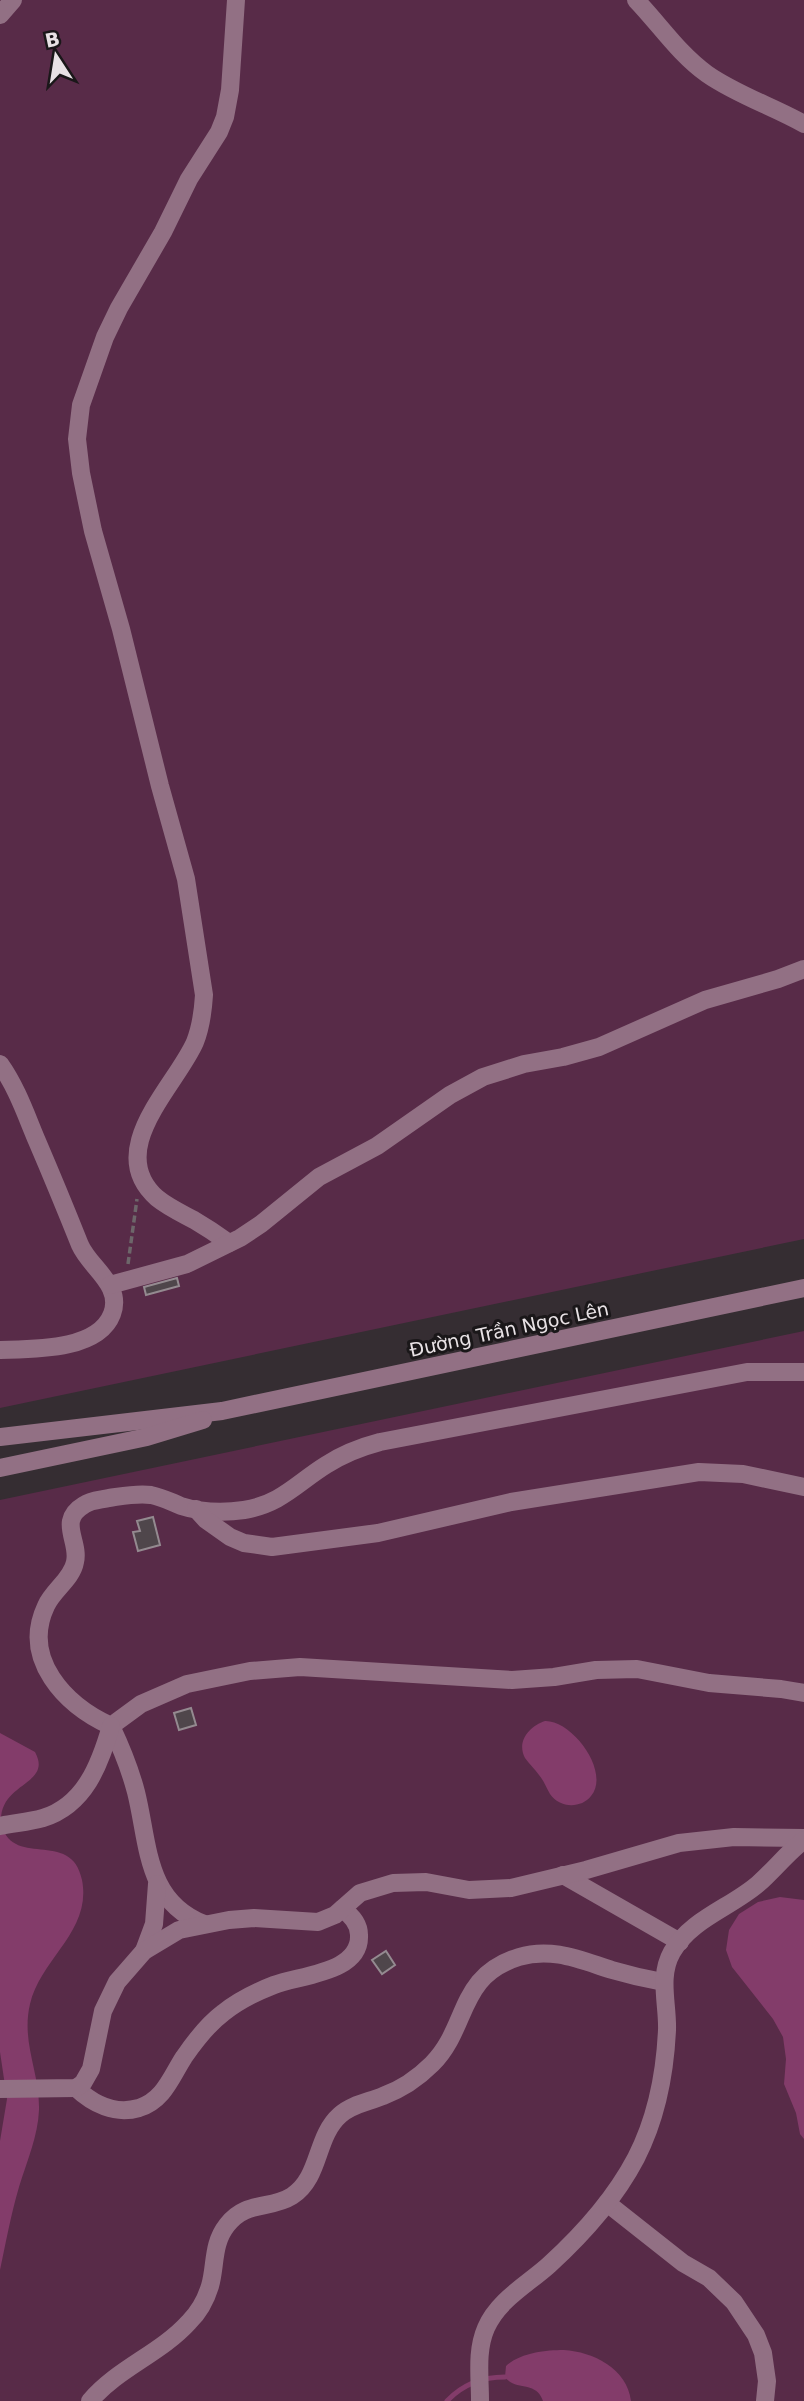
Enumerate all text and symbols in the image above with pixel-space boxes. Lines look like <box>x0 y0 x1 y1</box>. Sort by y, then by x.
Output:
north arrow <box>21 21 91 91</box>
text: B <box>43 27 62 52</box>
street label: Đường Trần Ngọc Lên <box>407 1297 611 1361</box>

